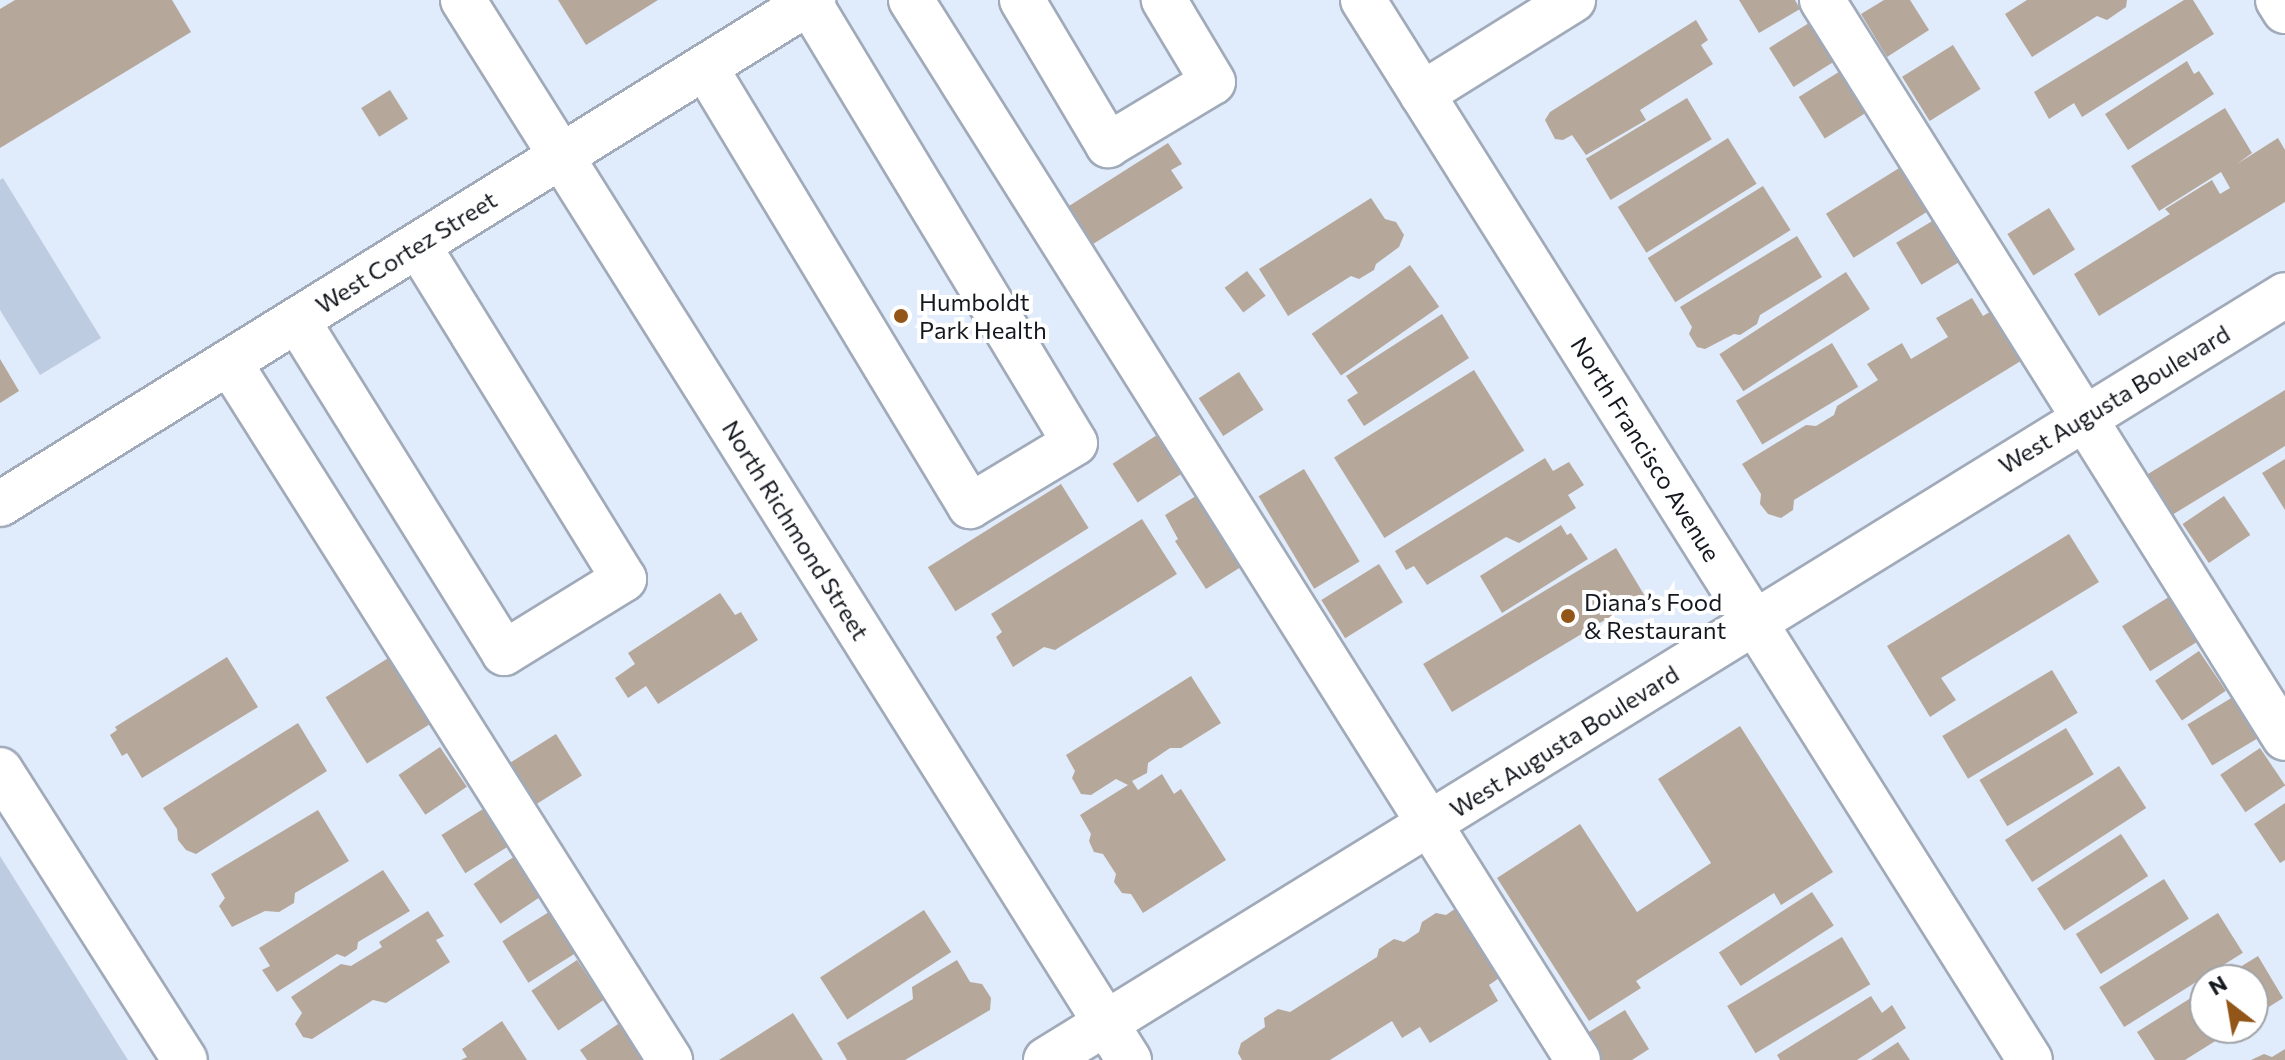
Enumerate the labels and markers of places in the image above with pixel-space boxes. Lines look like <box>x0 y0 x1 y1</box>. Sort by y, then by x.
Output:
place label: Humboldt Park Health <box>919 288 1047 344</box>
marker: Humboldt Park Health <box>890 305 912 327</box>
place label: Diana’s Food & Restaurant <box>1584 588 1726 644</box>
marker: Diana’s Food & Restaurant <box>1559 607 1577 625</box>

